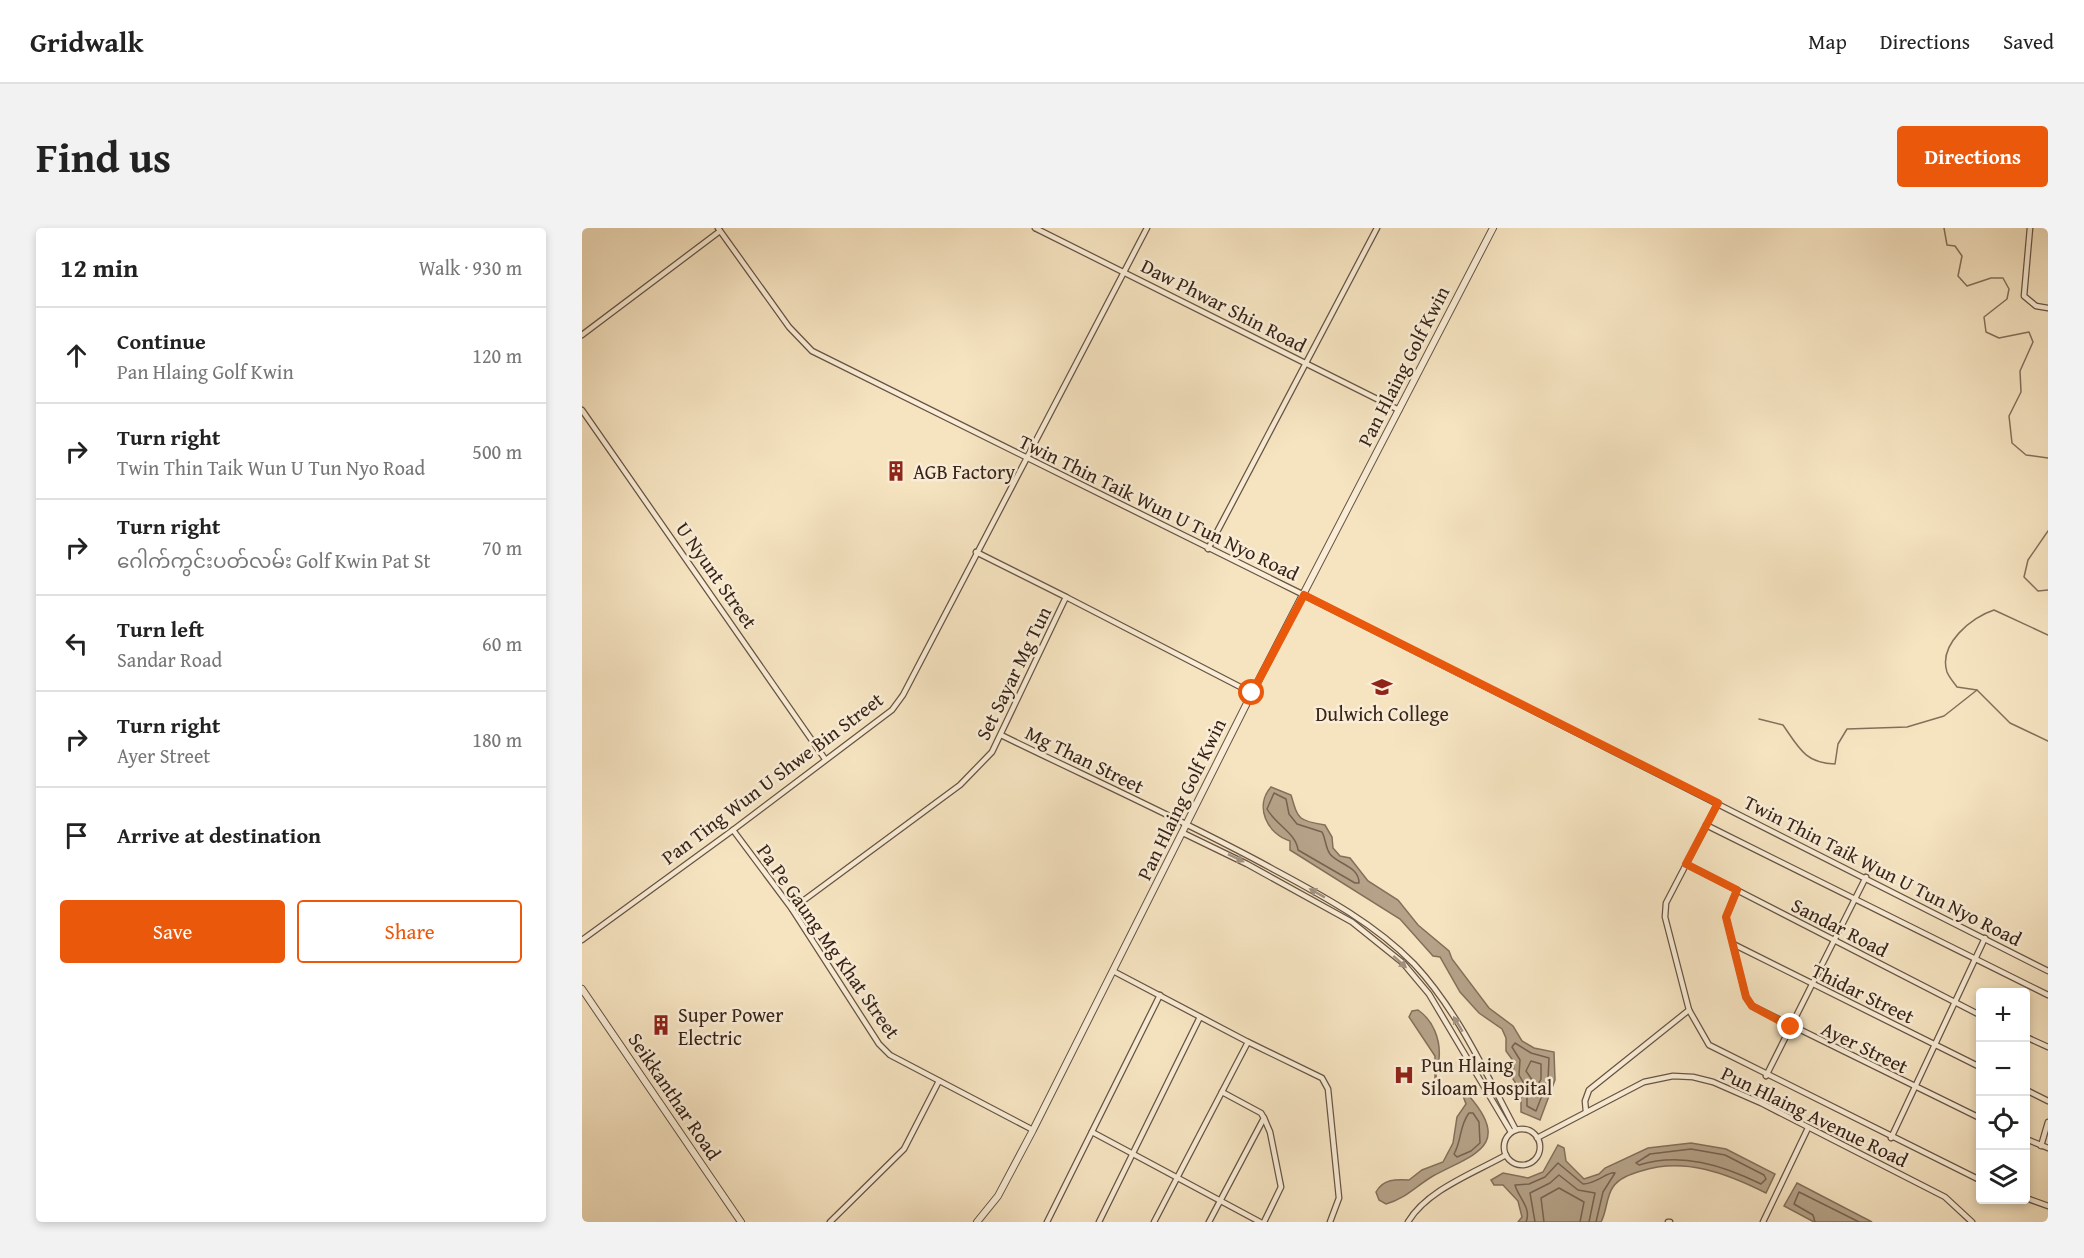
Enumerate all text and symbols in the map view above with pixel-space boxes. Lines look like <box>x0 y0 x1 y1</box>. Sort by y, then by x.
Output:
text: Gridwalk <box>30 21 143 62</box>
text: Map <box>1808 26 1847 57</box>
text: Directions <box>1880 26 1970 57</box>
text: Saved <box>2003 26 2054 57</box>
text: Find us <box>36 126 171 187</box>
button: Directions <box>1897 126 2048 187</box>
text: 12 min <box>60 248 138 287</box>
street label: Daw Phwar Shin Road <box>1136 251 1312 359</box>
text: Walk · 930 m <box>419 253 522 282</box>
street label: Pan Hlaing Golf Kwin <box>1350 281 1456 451</box>
text: Continue <box>117 325 206 357</box>
icon: ahead <box>60 339 93 372</box>
text: 120 m <box>472 341 522 370</box>
text: Pan Hlaing Golf Kwin <box>117 357 294 386</box>
text: Turn right <box>117 421 220 453</box>
street label: Twin Thin Taik Wun U Tun Nyo Road <box>1014 426 1304 588</box>
icon: right <box>60 435 93 468</box>
text: 500 m <box>472 437 522 466</box>
text: Twin Thin Taik Wun U Tun Nyo Road <box>117 453 425 482</box>
place label: AGB Factory <box>913 457 1015 486</box>
building icon: AGB Factory <box>884 459 908 483</box>
text: Turn right <box>117 510 220 542</box>
street label: U Nyunt Street <box>669 516 765 634</box>
icon: right <box>60 531 93 564</box>
text: 70 m <box>482 533 522 562</box>
text: ဂေါက်ကွင်းပတ်လမ်း Golf Kwin Pat St <box>117 546 431 575</box>
street label: Set Sayar Mg Tun <box>968 601 1058 745</box>
text: Turn left <box>117 613 204 645</box>
icon: left <box>60 627 93 660</box>
text: 60 m <box>482 629 522 658</box>
text: Sandar Road <box>117 645 222 674</box>
school or university icon: Dulwich College <box>1370 675 1394 699</box>
route start <box>1238 679 1264 705</box>
street label: Pan Ting Wun U Shwe Bin Street <box>655 685 889 871</box>
place label: Dulwich College <box>1315 699 1449 728</box>
text: Turn right <box>117 709 220 741</box>
street label: Pan Hlaing Golf Kwin <box>1129 713 1233 885</box>
street label: Mg Than Street <box>1021 718 1149 800</box>
icon: right <box>60 723 93 756</box>
text: 180 m <box>472 725 522 754</box>
text: Ayer Street <box>117 741 210 770</box>
street label: Twin Thin Taik Wun U Tun Nyo Road <box>1739 787 2027 953</box>
icon: arrive <box>60 819 93 852</box>
text: Arrive at destination <box>117 819 321 851</box>
street label: Pa Pe Gaung Mg Khat Street <box>751 838 907 1044</box>
one-way arrow <box>1227 853 1245 863</box>
one-way arrow <box>1308 888 1325 898</box>
street label: Sandar Road <box>1787 890 1894 964</box>
button: Save <box>60 900 285 963</box>
button: Share <box>297 900 522 963</box>
one-way arrow <box>1393 955 1408 969</box>
street label: Thidar Street <box>1807 956 1919 1030</box>
map controls <box>1976 988 2030 1204</box>
button: + <box>1976 988 2030 1042</box>
place label: Super Power Electric <box>678 1000 784 1052</box>
building icon: Super Power Electric <box>649 1013 673 1037</box>
route end <box>1777 1013 1803 1039</box>
street label: Ayer Street <box>1817 1014 1913 1080</box>
one-way arrow <box>1452 1016 1463 1032</box>
street label: Seikkanthar Road <box>622 1027 729 1166</box>
button: − <box>1976 1042 2030 1096</box>
place label: Pun Hlaing Siloam Hospital <box>1421 1050 1553 1102</box>
street label: Pun Hlaing Avenue Road <box>1717 1058 1914 1174</box>
hospital icon: Pun Hlaing Siloam Hospital <box>1392 1063 1416 1087</box>
button: locate <box>1976 1096 2030 1150</box>
button: layers <box>1976 1150 2030 1204</box>

